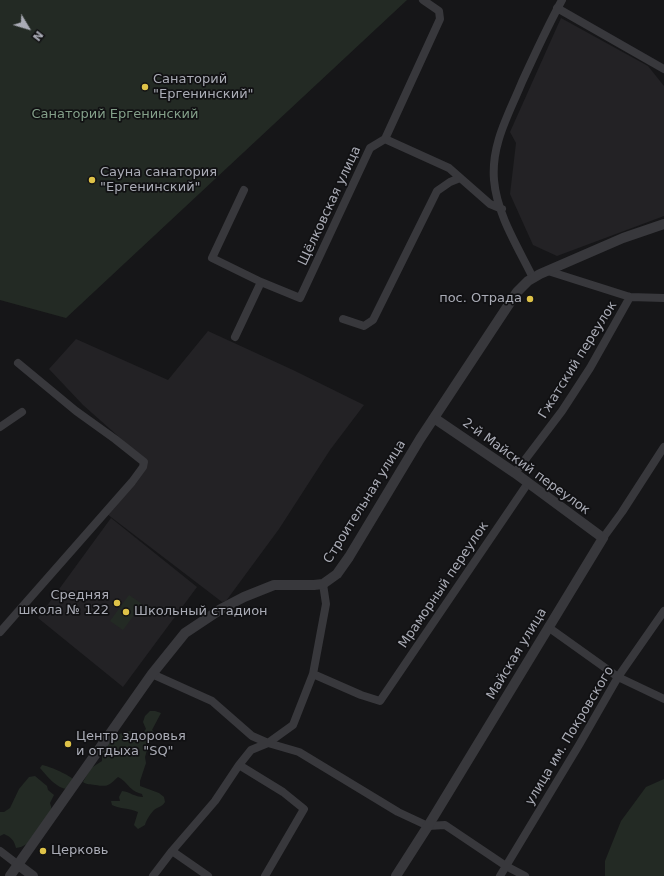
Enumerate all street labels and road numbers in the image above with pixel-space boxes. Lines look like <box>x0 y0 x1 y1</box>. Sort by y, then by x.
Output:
street label: Щёлковская улица <box>295 144 365 268</box>
street label: Гжатский переулок <box>535 298 621 422</box>
street label: 2-й Майский переулок <box>459 416 593 518</box>
street label: Строительная улица <box>321 437 409 567</box>
street label: Мраморный переулок <box>396 519 492 651</box>
street label: Майская улица <box>484 605 550 703</box>
street label: улица им. Покровского <box>522 664 618 808</box>

